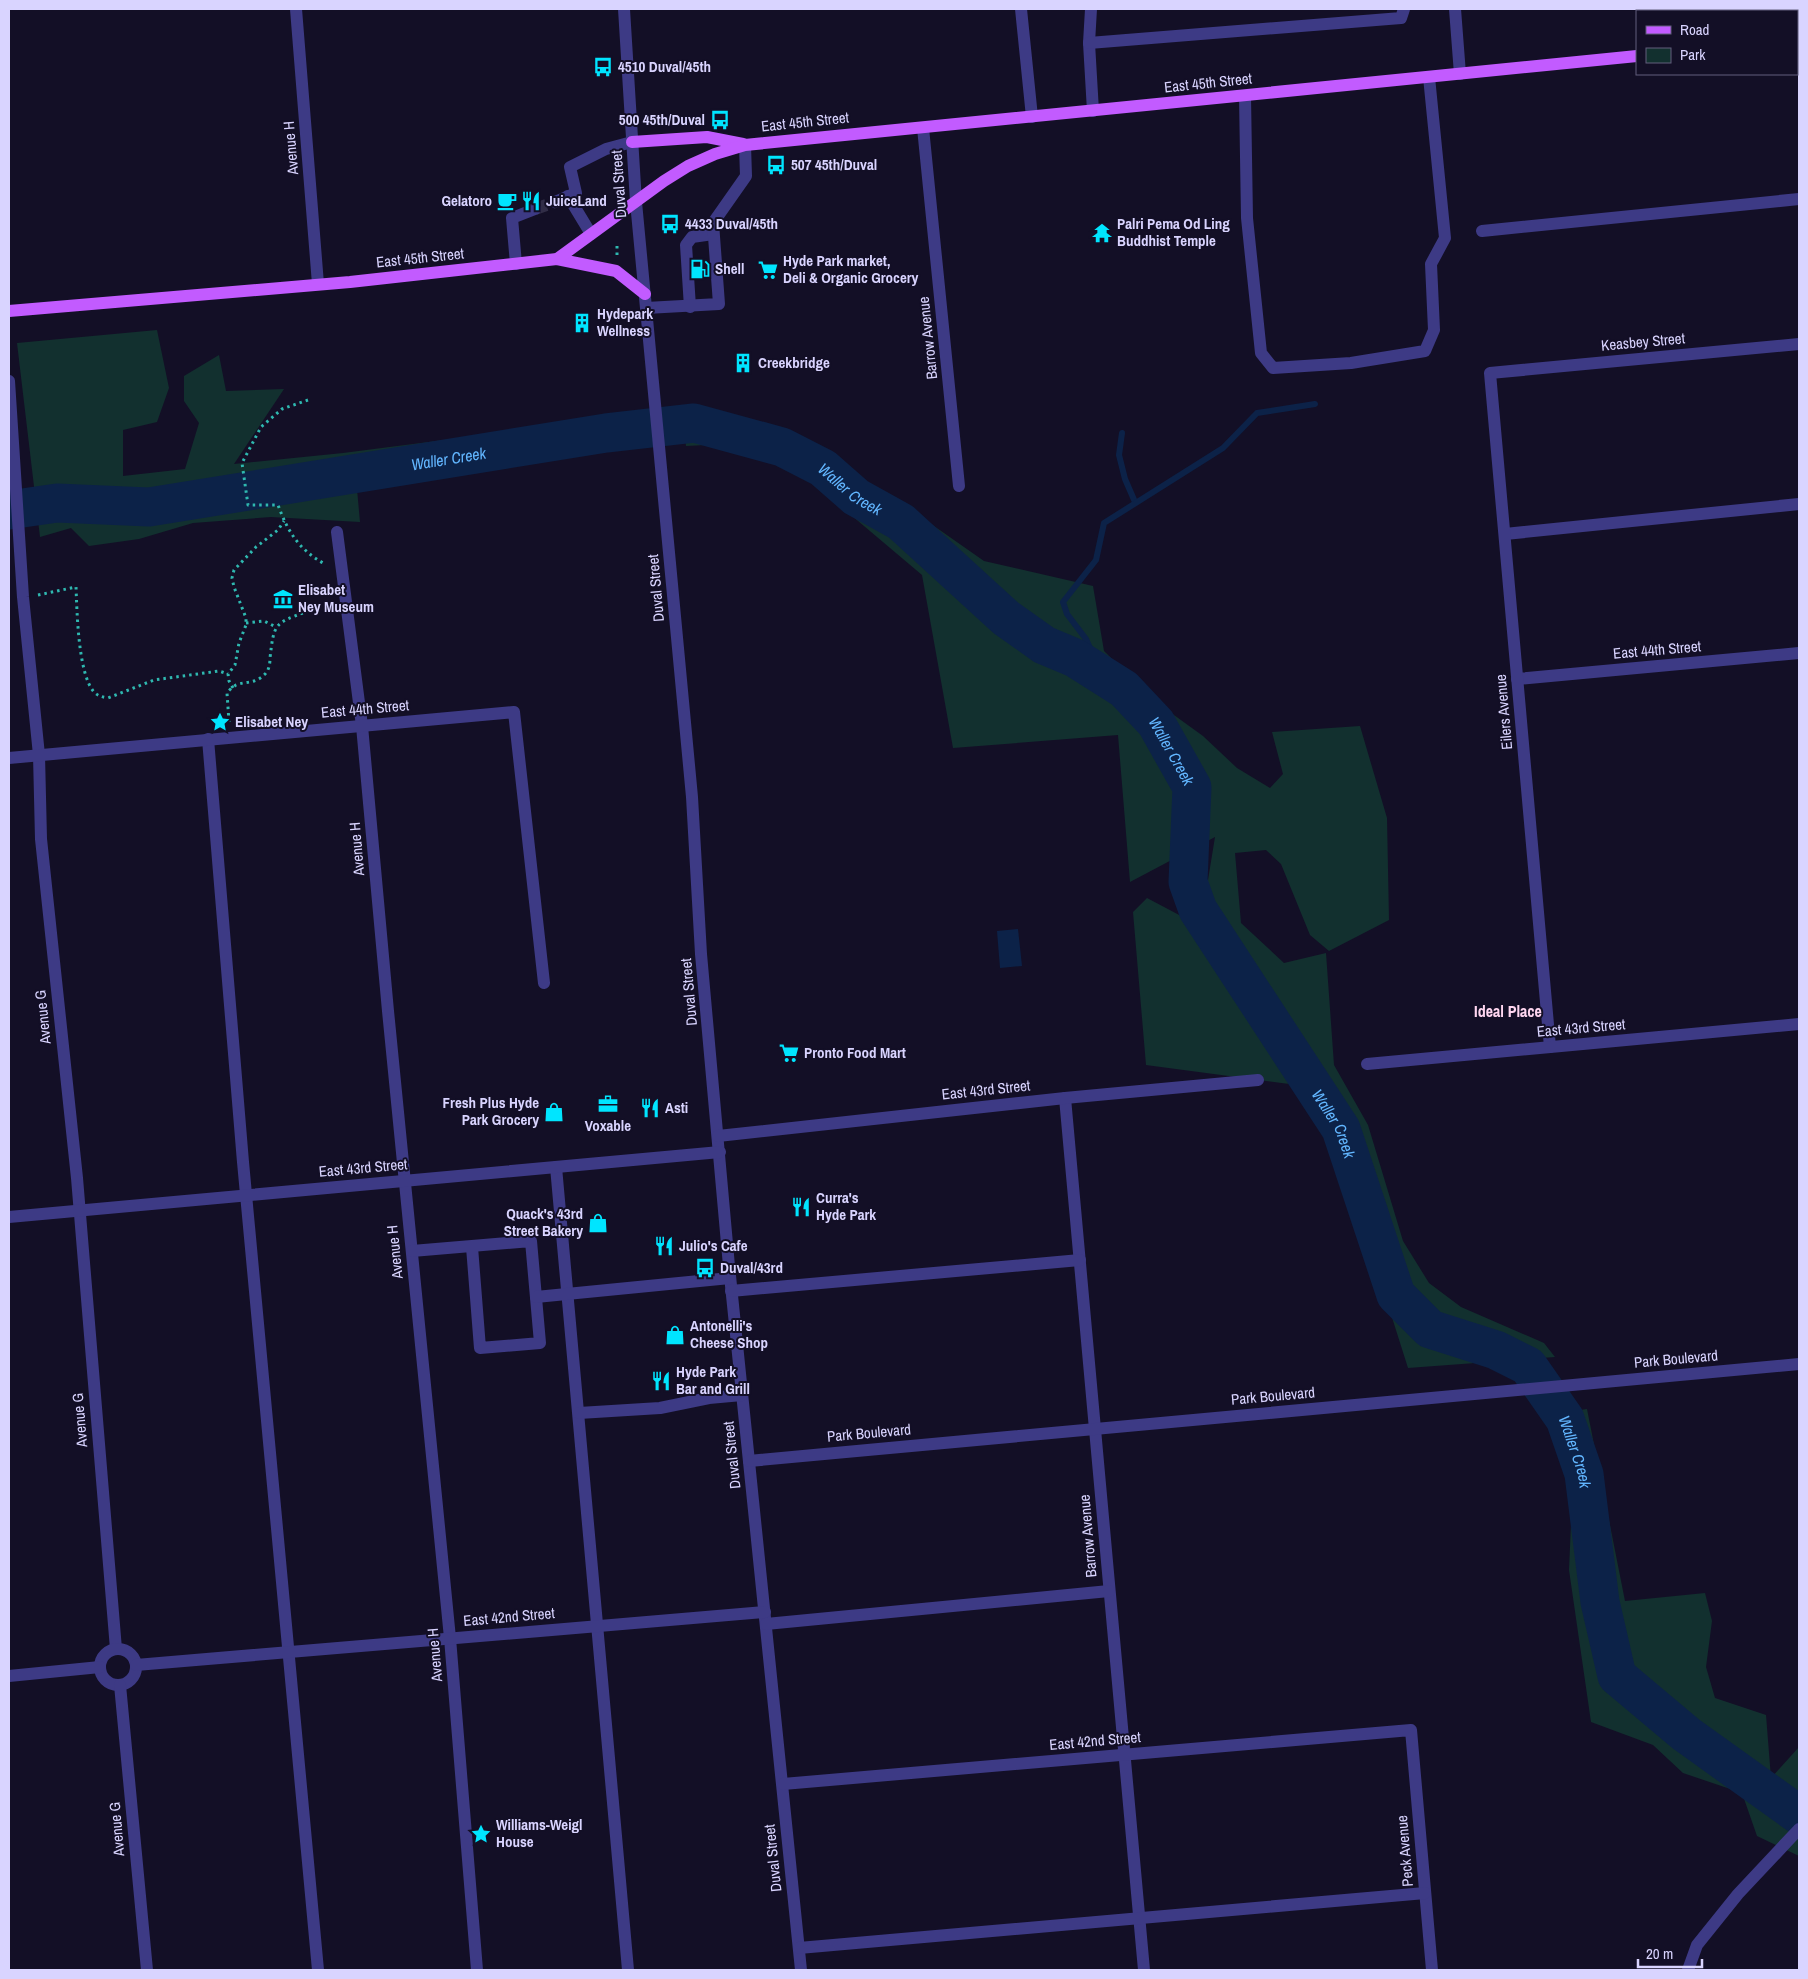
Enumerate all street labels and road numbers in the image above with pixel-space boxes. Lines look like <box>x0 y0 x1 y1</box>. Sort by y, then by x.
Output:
street label: East 45th Street <box>1163 67 1253 98</box>
street label: East 45th Street <box>760 106 850 137</box>
street label: Avenue H <box>278 120 303 177</box>
street label: Duval Street <box>606 149 631 219</box>
street label: East 45th Street <box>375 242 465 273</box>
street label: Barrow Avenue <box>913 295 942 381</box>
street label: Keasbey Street <box>1600 327 1686 356</box>
street label: Duval Street <box>642 553 669 623</box>
street label: East 44th Street <box>1612 635 1702 664</box>
street label: Eilers Avenue <box>1490 673 1517 751</box>
street label: East 44th Street <box>320 694 410 723</box>
street label: Avenue H <box>344 821 369 878</box>
street label: Duval Street <box>675 957 702 1027</box>
street label: Avenue G <box>29 989 56 1046</box>
street label: East 43rd Street <box>1536 1013 1627 1042</box>
street label: East 43rd Street <box>941 1074 1032 1105</box>
street label: East 43rd Street <box>318 1153 409 1182</box>
street label: Avenue H <box>381 1224 408 1281</box>
street label: Park Boulevard <box>1633 1344 1719 1373</box>
street label: Park Boulevard <box>1230 1381 1316 1410</box>
street label: Avenue G <box>67 1392 92 1449</box>
street label: Park Boulevard <box>826 1418 912 1447</box>
street label: Duval Street <box>717 1420 745 1490</box>
street label: Barrow Avenue <box>1073 1494 1102 1578</box>
street label: East 42nd Street <box>462 1602 556 1631</box>
street label: Avenue H <box>422 1627 447 1684</box>
street label: East 42nd Street <box>1048 1726 1142 1755</box>
street label: Avenue G <box>104 1801 129 1858</box>
street label: Peck Avenue <box>1391 1814 1418 1888</box>
street label: Duval Street <box>758 1823 786 1893</box>

